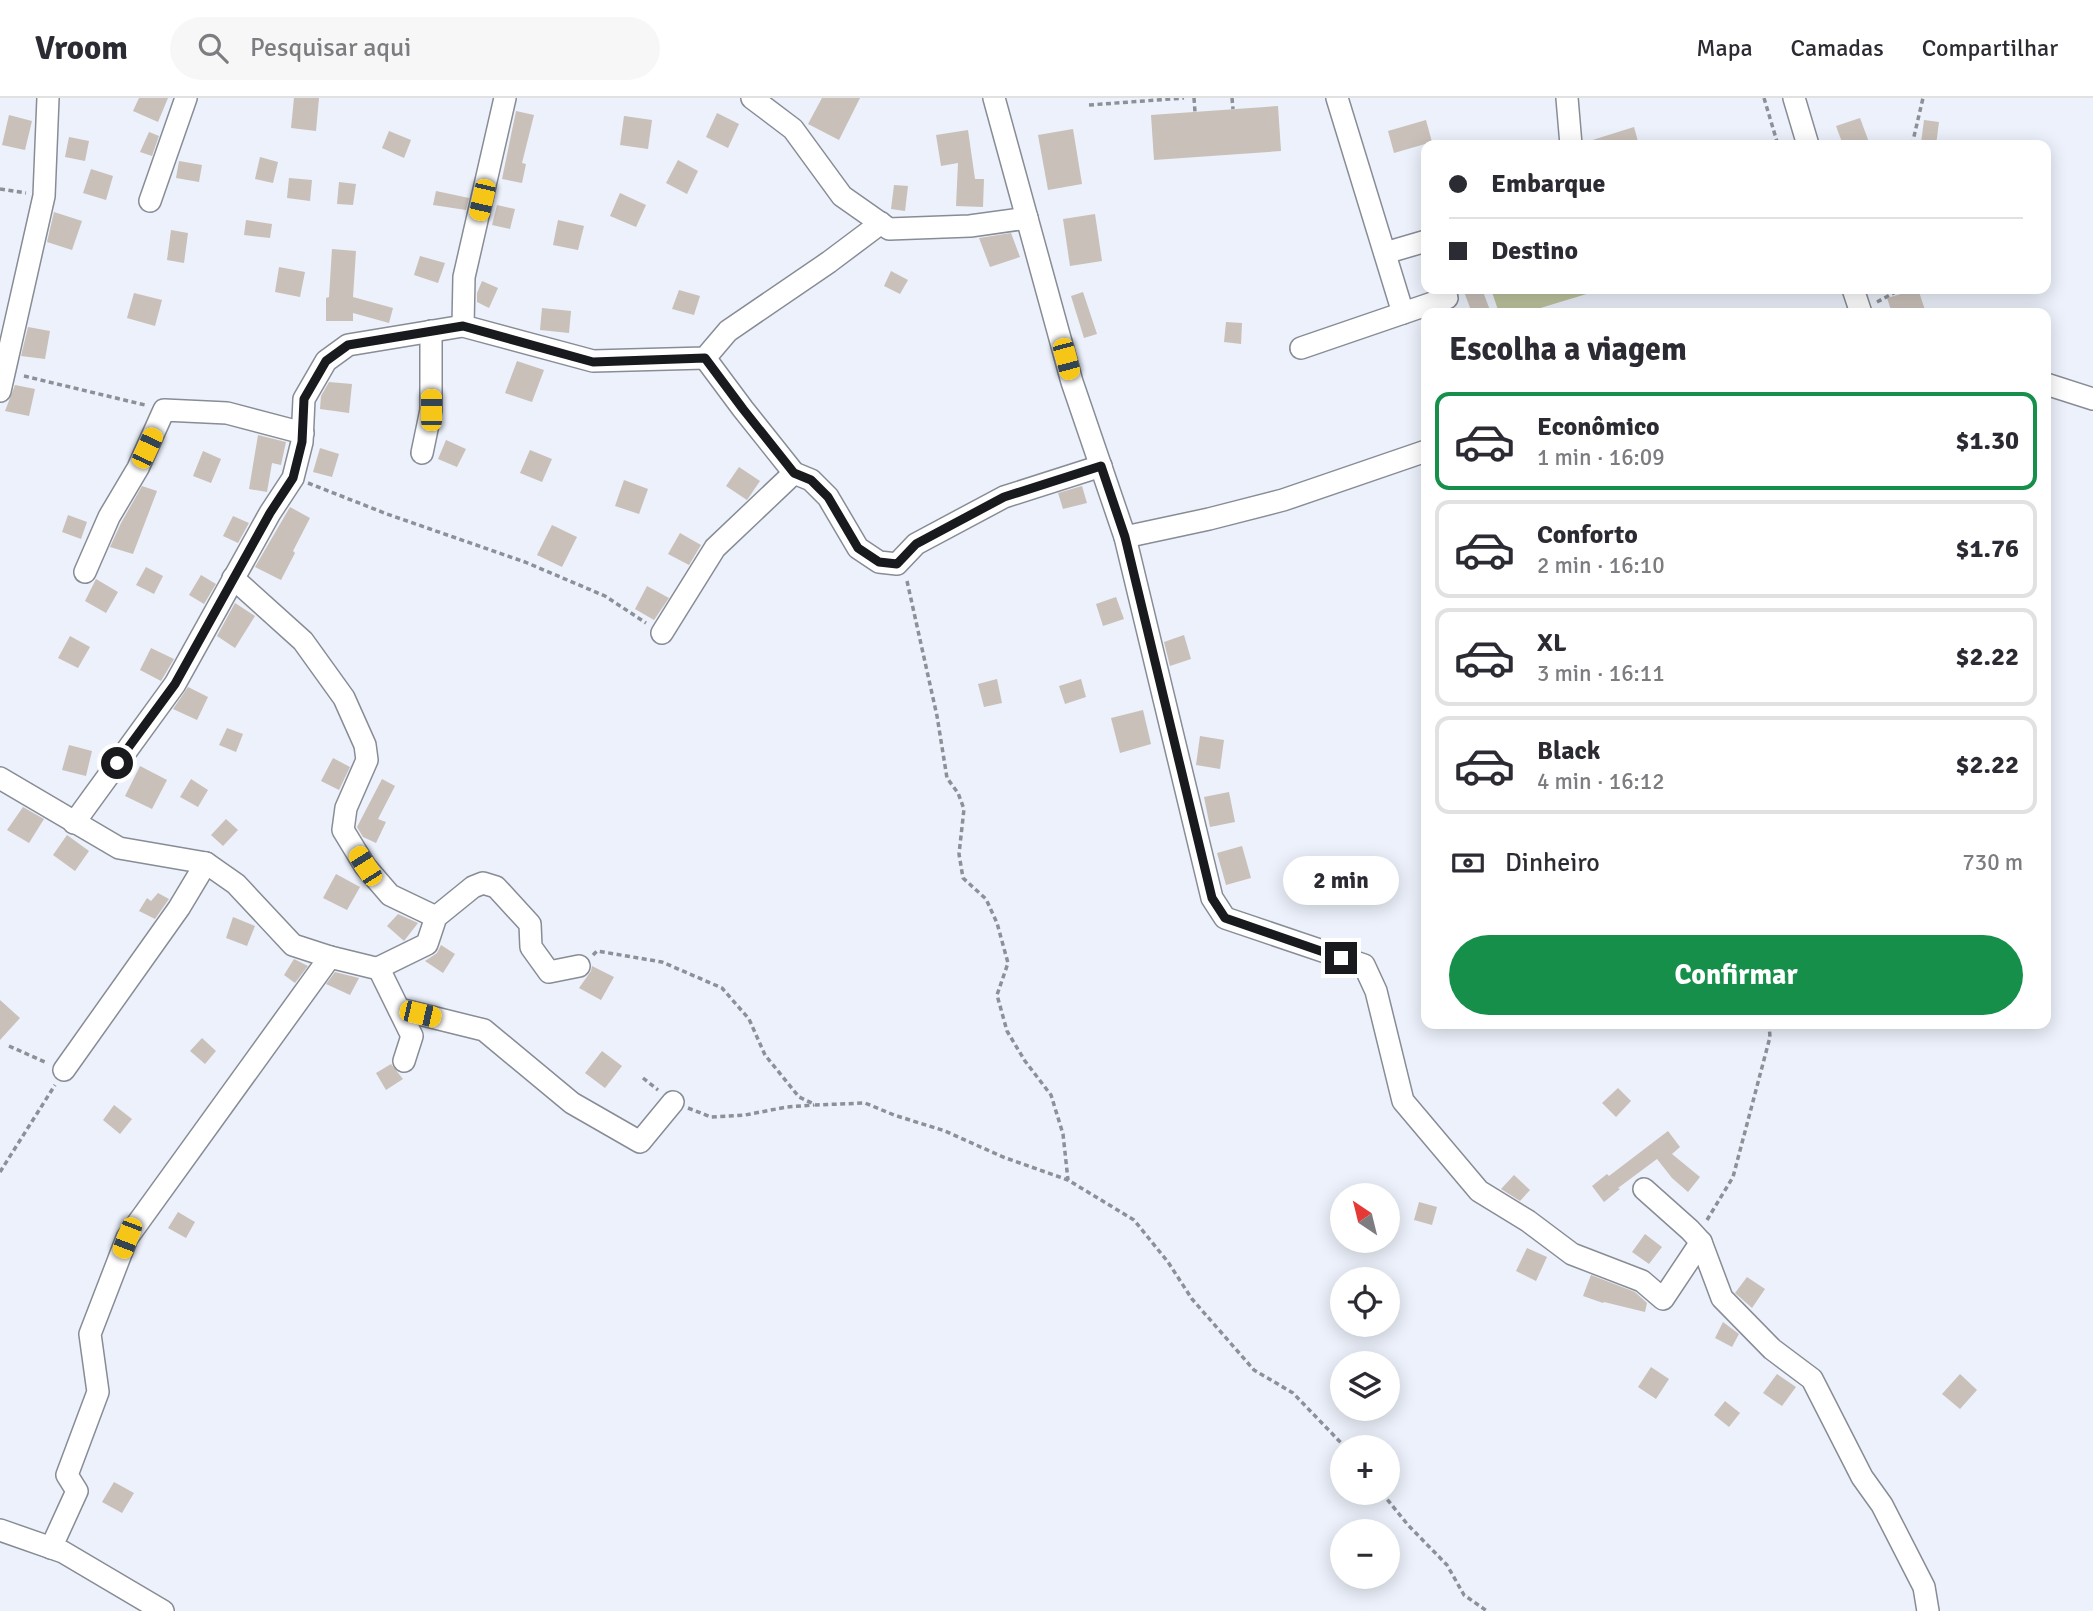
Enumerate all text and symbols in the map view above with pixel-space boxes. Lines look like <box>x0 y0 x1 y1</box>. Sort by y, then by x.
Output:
search box <box>170 17 660 80</box>
text: Vroom <box>35 28 128 69</box>
icon: search <box>194 29 232 67</box>
text: Pesquisar aqui <box>250 32 411 64</box>
text: Mapa <box>1696 33 1753 63</box>
text: Camadas <box>1791 33 1884 63</box>
text: Compartilhar <box>1922 33 2058 63</box>
text: Embarque <box>1491 168 1605 200</box>
car <box>468 177 497 223</box>
text: Destino <box>1491 235 1578 267</box>
text: Escolha a viagem <box>1449 330 1687 369</box>
car <box>1051 336 1082 382</box>
car <box>421 389 442 431</box>
icon: car <box>1453 410 1516 473</box>
text: Econômico <box>1537 411 1660 443</box>
car <box>129 425 166 471</box>
text: $1.30 <box>1955 425 2019 457</box>
text: 1 min · 16:09 <box>1537 443 1665 472</box>
icon: car <box>1453 518 1516 581</box>
text: Conforto <box>1537 519 1638 551</box>
text: $1.76 <box>1955 533 2019 565</box>
text: 2 min · 16:10 <box>1537 551 1665 580</box>
icon: car <box>1453 626 1516 689</box>
text: XL <box>1537 627 1567 659</box>
text: $2.22 <box>1955 641 2019 673</box>
text: 3 min · 16:11 <box>1537 659 1665 688</box>
icon: car <box>1453 734 1516 797</box>
text: Black <box>1537 735 1600 767</box>
route start <box>101 747 133 779</box>
text: $2.22 <box>1955 749 2019 781</box>
text: 4 min · 16:12 <box>1537 767 1665 796</box>
car <box>345 843 386 889</box>
icon: cash <box>1449 844 1487 882</box>
text: Dinheiro <box>1505 847 1600 879</box>
text: 730 m <box>1962 848 2023 877</box>
callout: 2 min <box>1283 856 1399 906</box>
text: 2 min <box>1313 866 1369 895</box>
button: Confirmar <box>1449 935 2023 1015</box>
route end <box>1325 942 1357 974</box>
car <box>398 999 443 1029</box>
north arrow <box>1330 1183 1400 1253</box>
map controls <box>1330 1183 1400 1589</box>
car <box>110 1215 145 1261</box>
button: locate <box>1330 1267 1400 1337</box>
button: layers <box>1330 1351 1400 1421</box>
button: + <box>1330 1435 1400 1505</box>
button: − <box>1330 1519 1400 1589</box>

